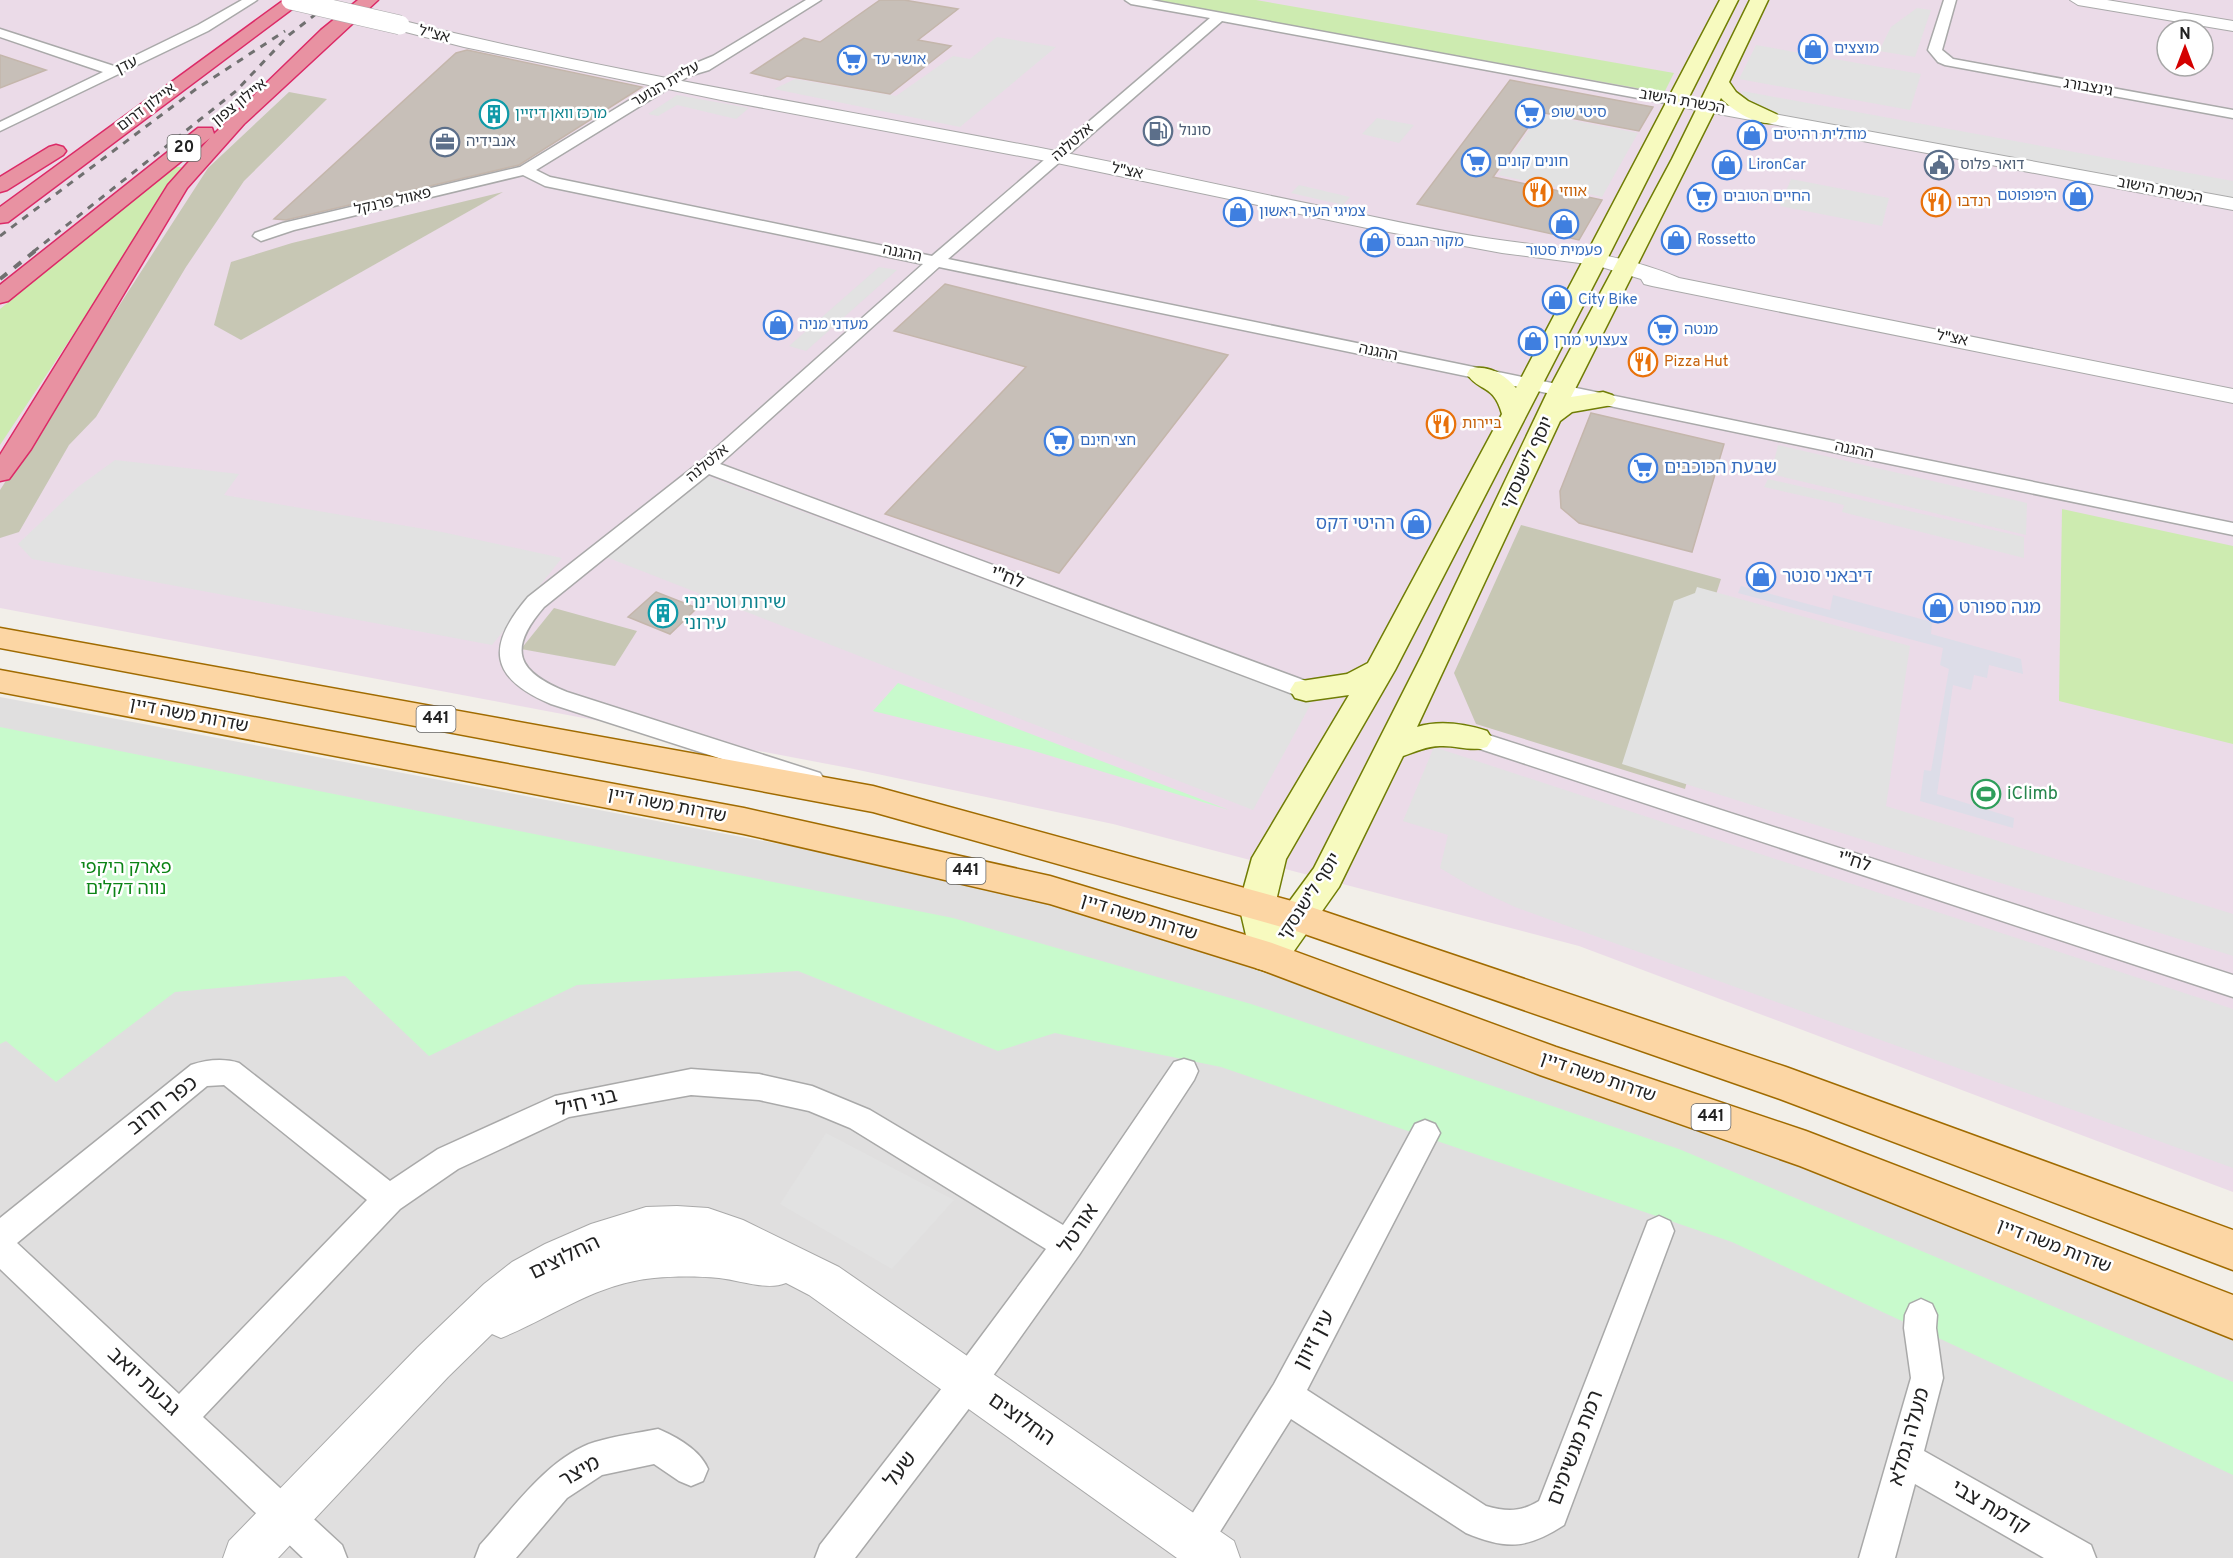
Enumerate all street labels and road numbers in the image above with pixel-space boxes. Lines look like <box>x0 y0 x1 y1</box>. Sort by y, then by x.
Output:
street label: אצ"ל <box>416 22 452 48</box>
street label: עדן <box>113 53 141 79</box>
street label: עליית הנוער <box>629 58 703 112</box>
street label: גינצבורג <box>2062 74 2114 102</box>
street label: איילון צפון <box>209 75 271 131</box>
street label: איילון דרום <box>114 80 180 136</box>
street label: הכשרת הישוב <box>1637 85 1727 119</box>
street label: אלטלנה <box>1048 120 1098 166</box>
road number: 20 <box>168 135 201 161</box>
street label: אצ"ל <box>1110 159 1144 185</box>
street label: הכשרת הישוב <box>2115 173 2205 209</box>
street label: פאוול פרנקל <box>353 184 433 220</box>
street label: ההגנה <box>881 241 923 267</box>
street label: אצ"ל <box>1935 327 1969 351</box>
street label: ההגנה <box>1357 340 1399 366</box>
street label: יוסף לישנסקי <box>1496 413 1560 513</box>
street label: ההגנה <box>1833 438 1875 464</box>
street label: אלטלנה <box>683 441 733 487</box>
street label: לח"י <box>987 561 1027 595</box>
street label: שדרות משה דיין <box>128 693 250 739</box>
road number: 441 <box>416 706 456 732</box>
street label: שדרות משה דיין <box>606 783 728 829</box>
street label: לח"י <box>1834 846 1874 878</box>
street label: יוסף לישנסקי <box>1273 849 1347 945</box>
road number: 441 <box>946 858 986 884</box>
street label: שדרות משה דיין <box>1078 889 1200 947</box>
street label: שדרות משה דיין <box>1537 1048 1659 1108</box>
street label: כפר חרוב <box>122 1070 204 1142</box>
street label: בני חיל <box>554 1082 620 1124</box>
road number: 441 <box>1692 1104 1730 1130</box>
street label: אורטל <box>1053 1199 1105 1259</box>
street label: שדרות משה דיין <box>1994 1215 2114 1279</box>
street label: החלוצים <box>525 1229 605 1287</box>
street label: עין זיוון <box>1288 1306 1342 1374</box>
street label: גבעת יואב <box>101 1342 185 1422</box>
street label: מעלה גמלא <box>1883 1385 1937 1489</box>
street label: החלוצים <box>982 1387 1060 1453</box>
street label: רמת מגשימים <box>1542 1387 1610 1509</box>
street label: שעל <box>879 1446 923 1494</box>
street label: מיצר <box>555 1450 605 1494</box>
street label: קדמת צבי <box>1946 1475 2034 1541</box>

